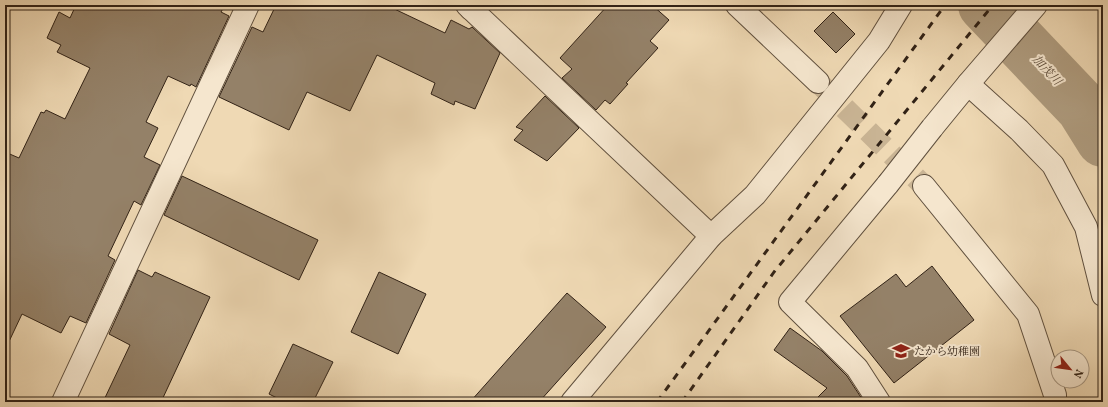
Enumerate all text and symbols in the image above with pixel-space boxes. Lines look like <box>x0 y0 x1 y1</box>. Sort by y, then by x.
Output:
water label: 加茂川 <box>1028 52 1066 91</box>
school or university icon: たから幼稚園 <box>891 341 911 361</box>
place label: たから幼稚園 <box>914 345 980 360</box>
north arrow <box>1050 349 1090 389</box>
text: N <box>1069 366 1086 380</box>

